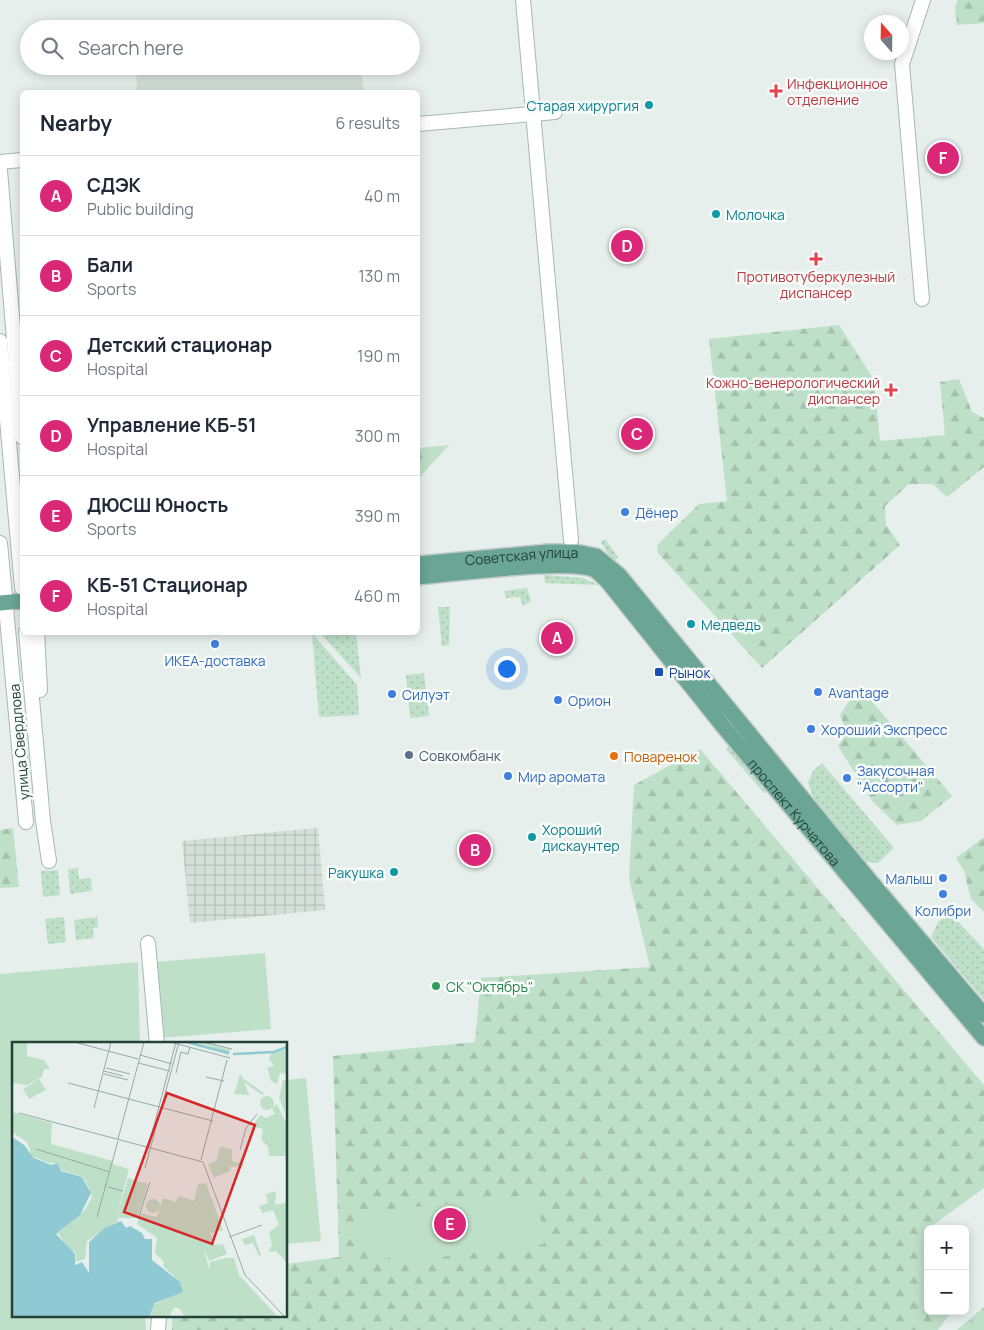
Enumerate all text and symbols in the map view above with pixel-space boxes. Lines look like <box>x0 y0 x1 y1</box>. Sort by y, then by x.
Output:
north arrow <box>864 15 909 60</box>
search box <box>20 20 420 75</box>
icon: search <box>38 34 66 62</box>
text: Search here <box>78 35 184 61</box>
place label: Инфекционное отделение <box>787 74 888 109</box>
marker: Инфекционное отделение <box>769 84 783 98</box>
place label: Старая хирургия <box>527 96 639 115</box>
marker: Старая хирургия <box>643 99 655 111</box>
text: Nearby <box>40 109 112 137</box>
text: 6 results <box>335 112 400 134</box>
pin: F <box>927 139 959 177</box>
text: СДЭК <box>87 172 141 198</box>
text: A <box>51 185 61 207</box>
text: 40 m <box>364 185 400 207</box>
text: Public building <box>87 198 194 220</box>
place label: Молочка <box>726 205 785 224</box>
marker: Молочка <box>710 208 722 220</box>
pin: D <box>611 227 643 265</box>
text: Бали <box>87 252 133 278</box>
marker: Противотуберкулезный диспансер <box>809 252 823 266</box>
text: B <box>51 265 61 287</box>
text: 130 m <box>358 265 400 287</box>
place label: Противотуберкулезный диспансер <box>737 267 895 302</box>
text: Sports <box>87 278 136 300</box>
text: Детский стационар <box>87 332 272 358</box>
text: C <box>50 345 62 367</box>
text: 190 m <box>357 345 400 367</box>
text: Hospital <box>87 358 148 380</box>
place label: Кожно-венерологический диспансер <box>706 373 880 408</box>
marker: Кожно-венерологический диспансер <box>884 383 898 397</box>
text: Управление КБ-51 <box>87 412 257 438</box>
pin: C <box>621 415 653 453</box>
text: D <box>50 425 62 447</box>
text: 300 m <box>355 425 400 447</box>
text: Hospital <box>87 438 148 460</box>
text: ДЮСШ Юность <box>87 492 228 518</box>
place label: Дёнер <box>635 503 678 522</box>
text: E <box>51 505 61 527</box>
text: 390 m <box>355 505 400 527</box>
marker: Дёнер <box>619 506 631 518</box>
text: Sports <box>87 518 136 540</box>
street label: Советская улица <box>464 543 578 569</box>
text: КБ-51 Стационар <box>87 572 248 598</box>
text: F <box>52 585 60 607</box>
text: 460 m <box>354 585 400 607</box>
text: Hospital <box>87 598 148 620</box>
place label: Медведь <box>701 615 761 634</box>
marker: Медведь <box>685 618 697 630</box>
pin: A <box>541 619 573 657</box>
marker: ИКЕА-доставка <box>209 638 221 650</box>
place label: ИКЕА-доставка <box>164 651 266 670</box>
your location <box>494 656 520 682</box>
place label: Рынок <box>669 663 711 682</box>
marker: Рынок <box>653 666 665 678</box>
street label: улица Свердлова <box>4 683 34 801</box>
place label: Avantage <box>828 683 889 702</box>
place label: Силуэт <box>402 685 450 704</box>
marker: Avantage <box>812 686 824 698</box>
marker: Силуэт <box>386 688 398 700</box>
place label: Орион <box>568 691 611 710</box>
marker: Орион <box>552 694 564 706</box>
place label: Хороший Экспресс <box>821 720 948 739</box>
marker: Хороший Экспресс <box>805 723 817 735</box>
place label: Совкомбанк <box>419 746 502 765</box>
place label: Поваренок <box>624 747 698 766</box>
marker: Совкомбанк <box>403 749 415 761</box>
marker: Поваренок <box>608 750 620 762</box>
street label: проспект Курчатова <box>744 754 845 870</box>
place label: Закусочная "Ассорти" <box>857 761 934 796</box>
place label: Мир аромата <box>518 767 605 786</box>
marker: Мир аромата <box>502 770 514 782</box>
marker: Закусочная "Ассорти" <box>841 772 853 784</box>
place label: Хороший дискаунтер <box>542 820 620 855</box>
pin: B <box>459 831 491 869</box>
marker: Хороший дискаунтер <box>526 831 538 843</box>
place label: Ракушка <box>328 863 384 882</box>
marker: Ракушка <box>388 866 400 878</box>
place label: Малыш <box>885 869 933 888</box>
marker: Малыш <box>937 872 949 884</box>
marker: Колибри <box>937 888 949 900</box>
place label: Колибри <box>915 901 971 920</box>
place label: СК "Октябрь" <box>446 977 533 996</box>
marker: СК "Октябрь" <box>430 980 442 992</box>
inset map <box>12 1042 288 1318</box>
pin: E <box>434 1205 466 1243</box>
map controls <box>924 1225 969 1315</box>
button: + <box>924 1225 969 1270</box>
button: − <box>924 1270 969 1315</box>

